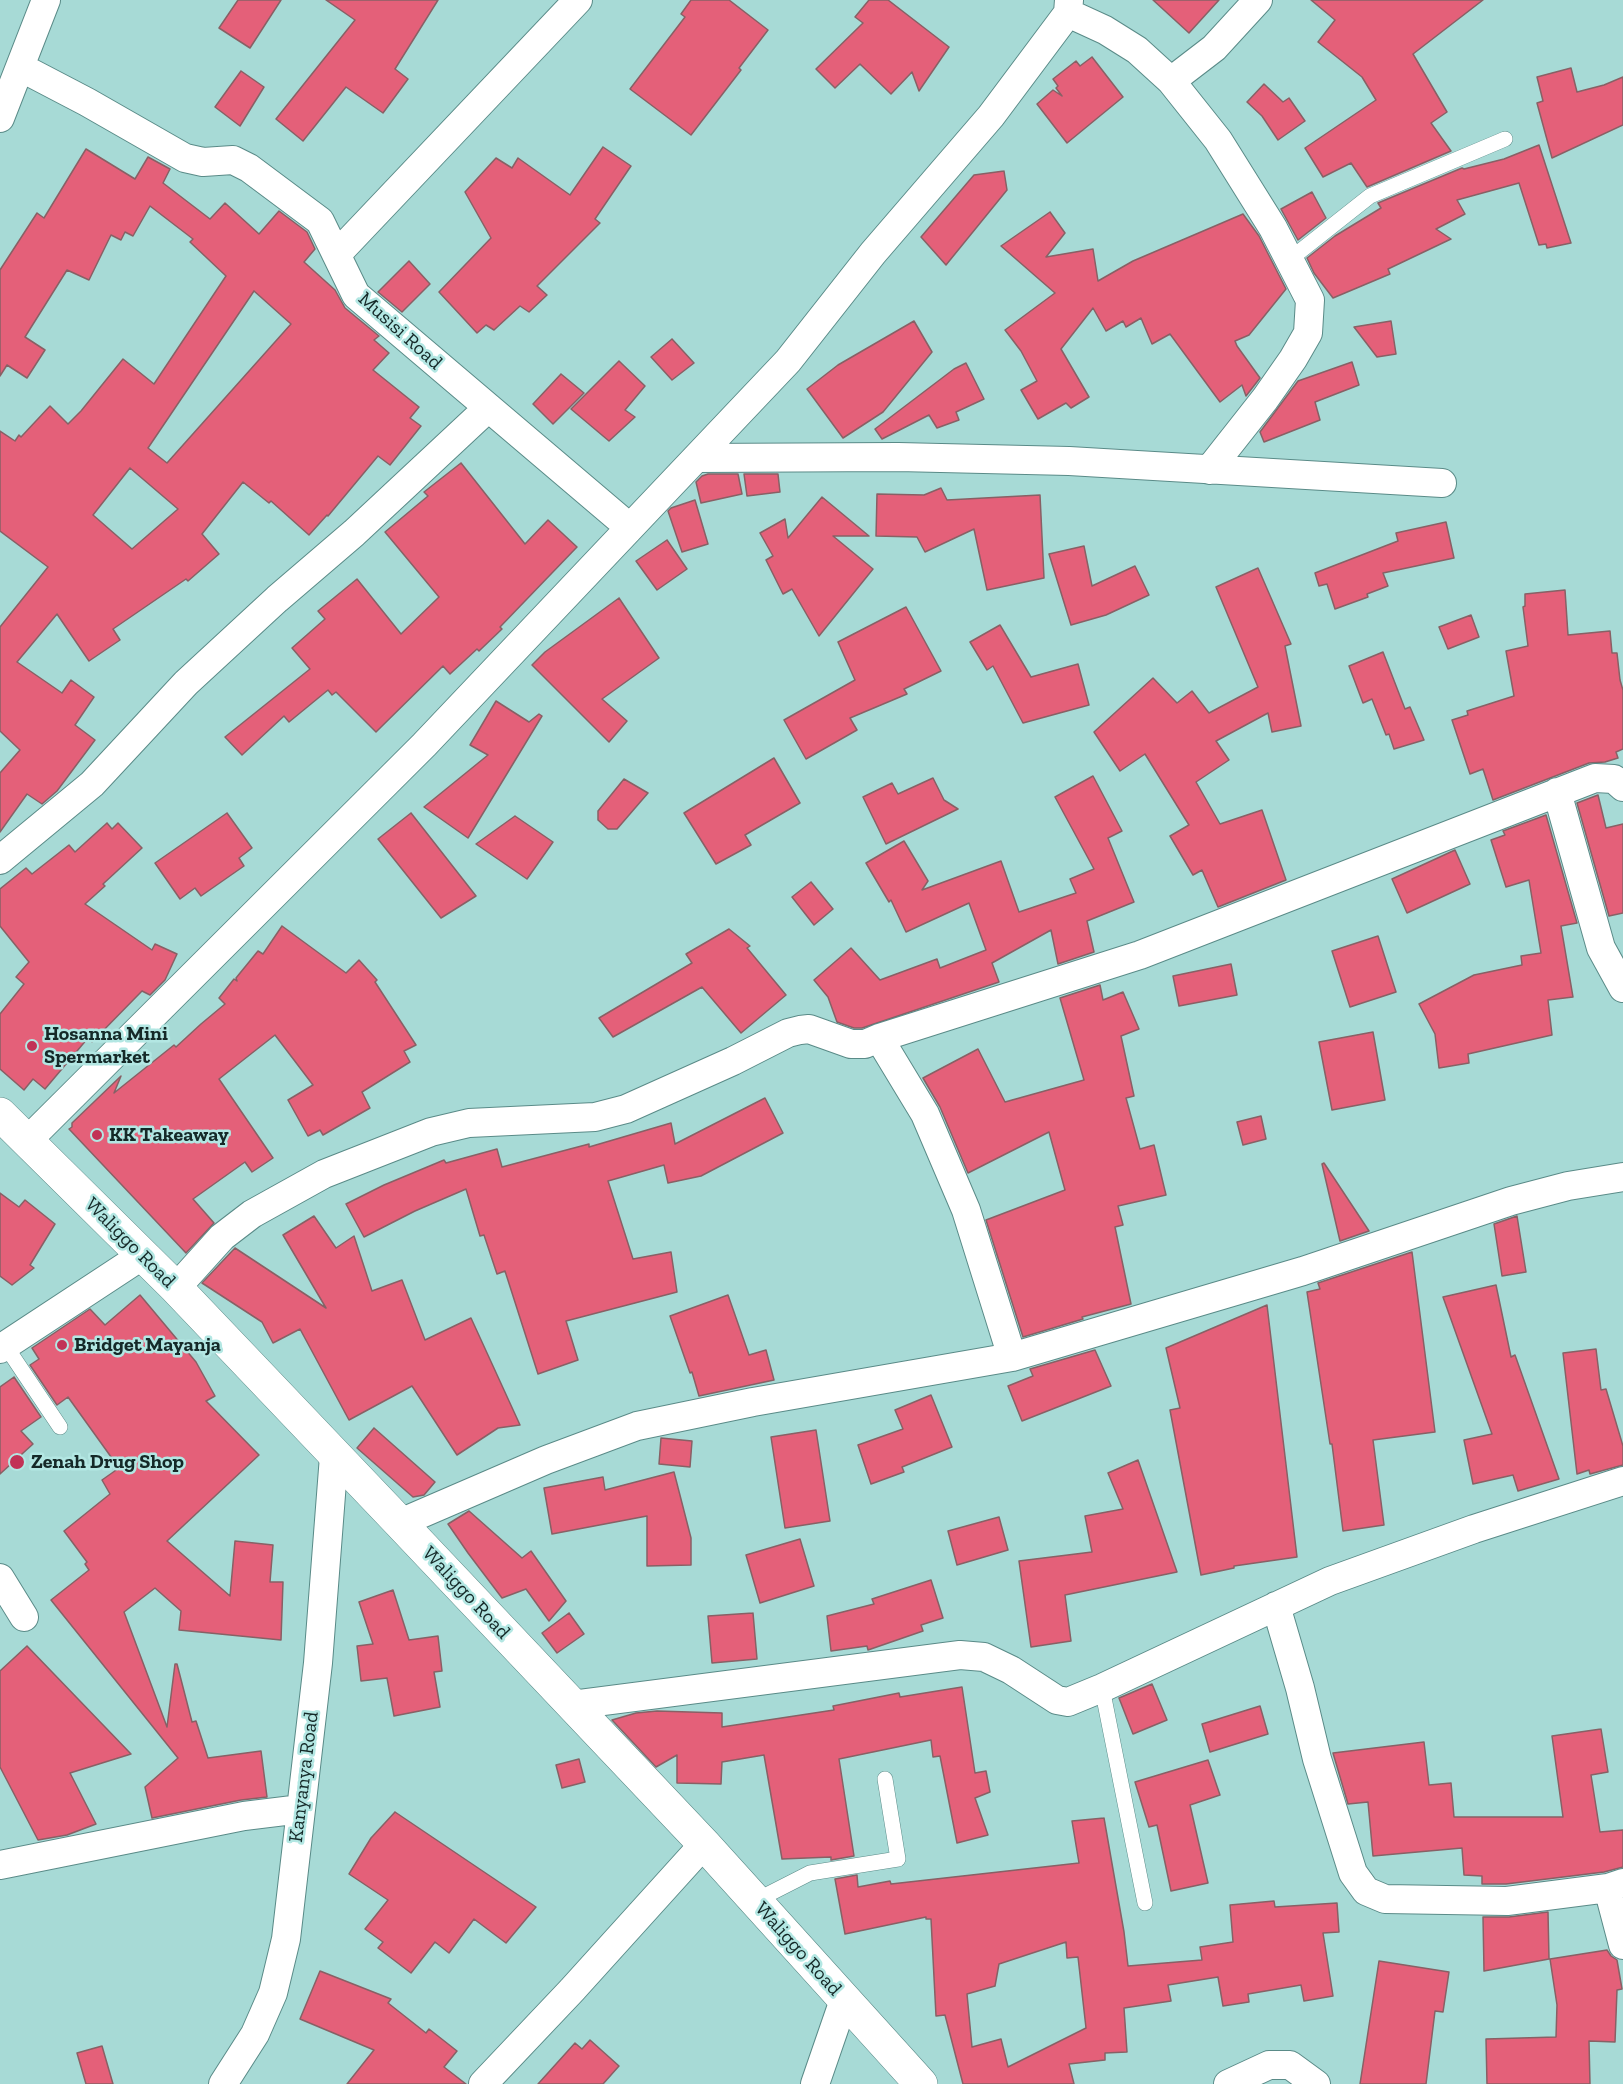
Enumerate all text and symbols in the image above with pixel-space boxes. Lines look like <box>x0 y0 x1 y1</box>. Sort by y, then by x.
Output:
street label: Musisi Road <box>353 287 447 375</box>
place label: Hosanna Mini Spermarket <box>44 1022 168 1069</box>
marker: Hosanna Mini Spermarket <box>25 1039 39 1053</box>
place label: KK Takeaway <box>109 1123 229 1147</box>
marker: KK Takeaway <box>90 1128 104 1142</box>
street label: Waliggo Road <box>80 1193 180 1293</box>
place label: Bridget Mayanja <box>74 1333 221 1357</box>
marker: Bridget Mayanja <box>55 1338 69 1352</box>
place label: Zenah Drug Shop <box>31 1450 184 1474</box>
marker: Zenah Drug Shop <box>8 1453 26 1471</box>
street label: Waliggo Road <box>417 1542 515 1644</box>
street label: Kanyanya Road <box>284 1710 324 1844</box>
street label: Waliggo Road <box>750 1897 846 2001</box>

